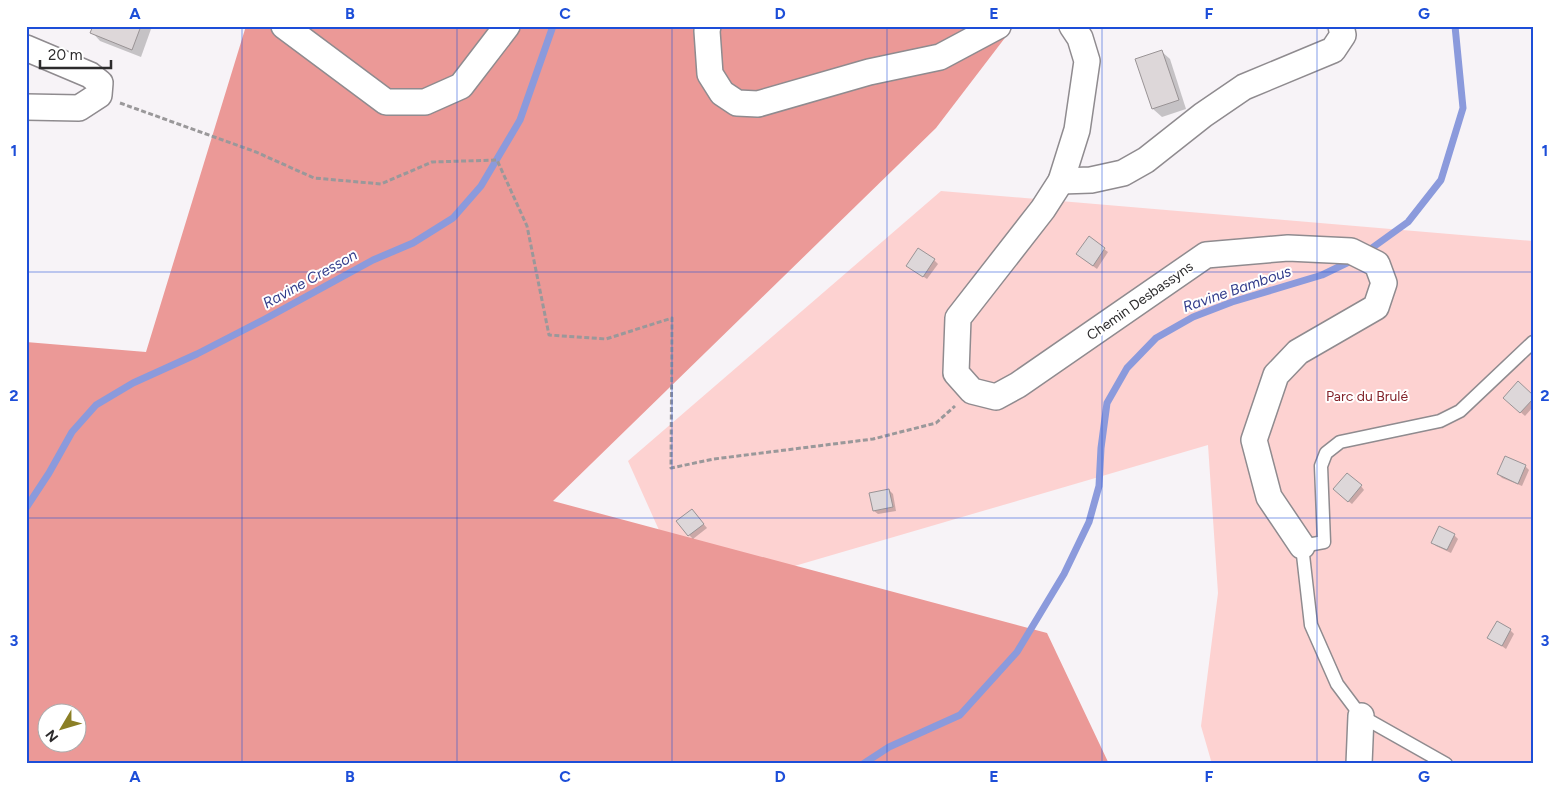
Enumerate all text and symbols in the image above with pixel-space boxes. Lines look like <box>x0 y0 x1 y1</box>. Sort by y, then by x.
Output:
text: A <box>129 4 141 23</box>
text: B <box>345 4 355 23</box>
text: C <box>559 4 571 23</box>
text: D <box>774 4 786 23</box>
text: E <box>989 4 999 23</box>
text: F <box>1205 4 1214 23</box>
text: G <box>1418 4 1430 23</box>
scale bar <box>40 38 111 70</box>
text: 20 m <box>48 46 82 64</box>
text: 1 <box>11 141 17 160</box>
text: 1 <box>1542 141 1548 160</box>
water label: Ravine Cresson <box>260 246 360 312</box>
street label: Chemin Desbassyns <box>1084 258 1196 344</box>
water label: Ravine Bambous <box>1180 262 1294 316</box>
text: 2 <box>9 386 19 405</box>
text: 2 <box>1540 386 1550 405</box>
park label: Parc du Brulé <box>1326 388 1408 405</box>
text: 3 <box>10 631 19 650</box>
text: 3 <box>1541 631 1550 650</box>
north arrow <box>38 702 88 752</box>
text: N <box>42 726 62 745</box>
text: A <box>129 767 141 786</box>
text: B <box>345 767 355 786</box>
text: C <box>559 767 571 786</box>
text: D <box>774 767 786 786</box>
text: E <box>989 767 999 786</box>
text: F <box>1205 767 1214 786</box>
text: G <box>1418 767 1430 786</box>

